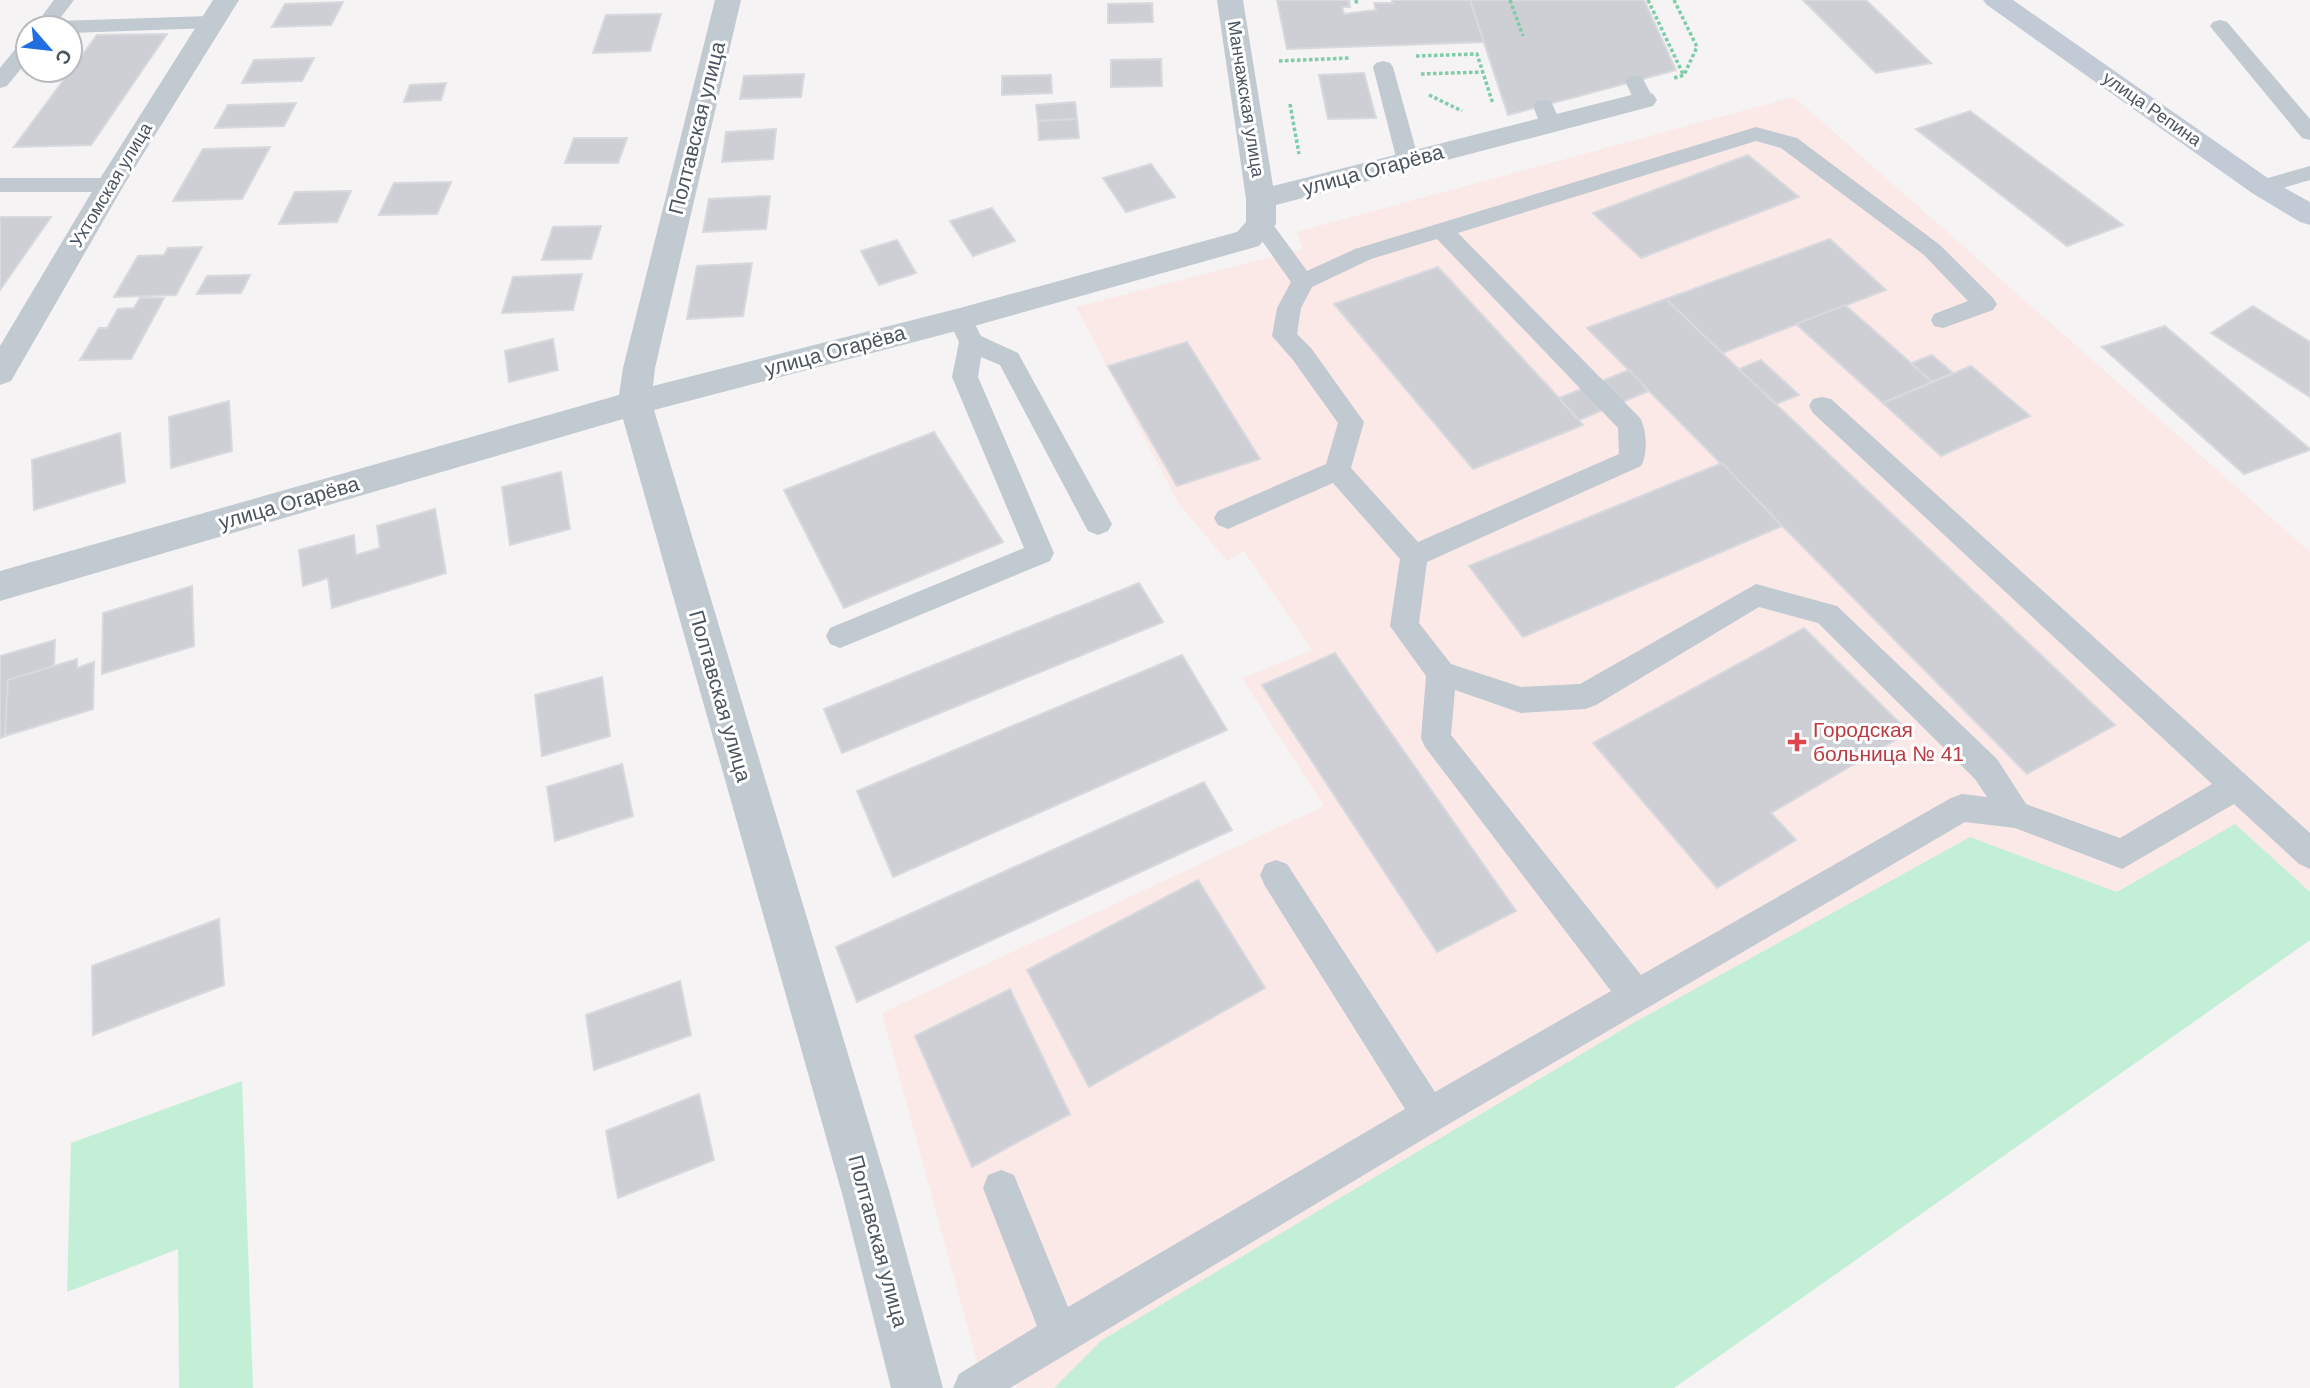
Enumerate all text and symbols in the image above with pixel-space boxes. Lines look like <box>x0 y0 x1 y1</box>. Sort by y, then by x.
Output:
north arrow <box>14 14 84 84</box>
street label: Манчажская улица <box>1224 19 1268 180</box>
street label: Полтавская улица <box>664 39 729 217</box>
text: С <box>51 46 76 68</box>
street label: улица Репина <box>2099 68 2206 151</box>
street label: Ухтомская улица <box>66 118 156 251</box>
street label: улица Огарёва <box>1300 140 1446 199</box>
street label: улица Огарёва <box>762 321 908 380</box>
street label: улица Огарёва <box>216 471 362 534</box>
street label: Полтавская улица <box>685 607 756 785</box>
place label: Городская больница № 41 <box>1813 718 1964 765</box>
marker: Городская больница № 41 <box>1787 732 1807 752</box>
street label: Полтавская улица <box>844 1152 913 1330</box>

